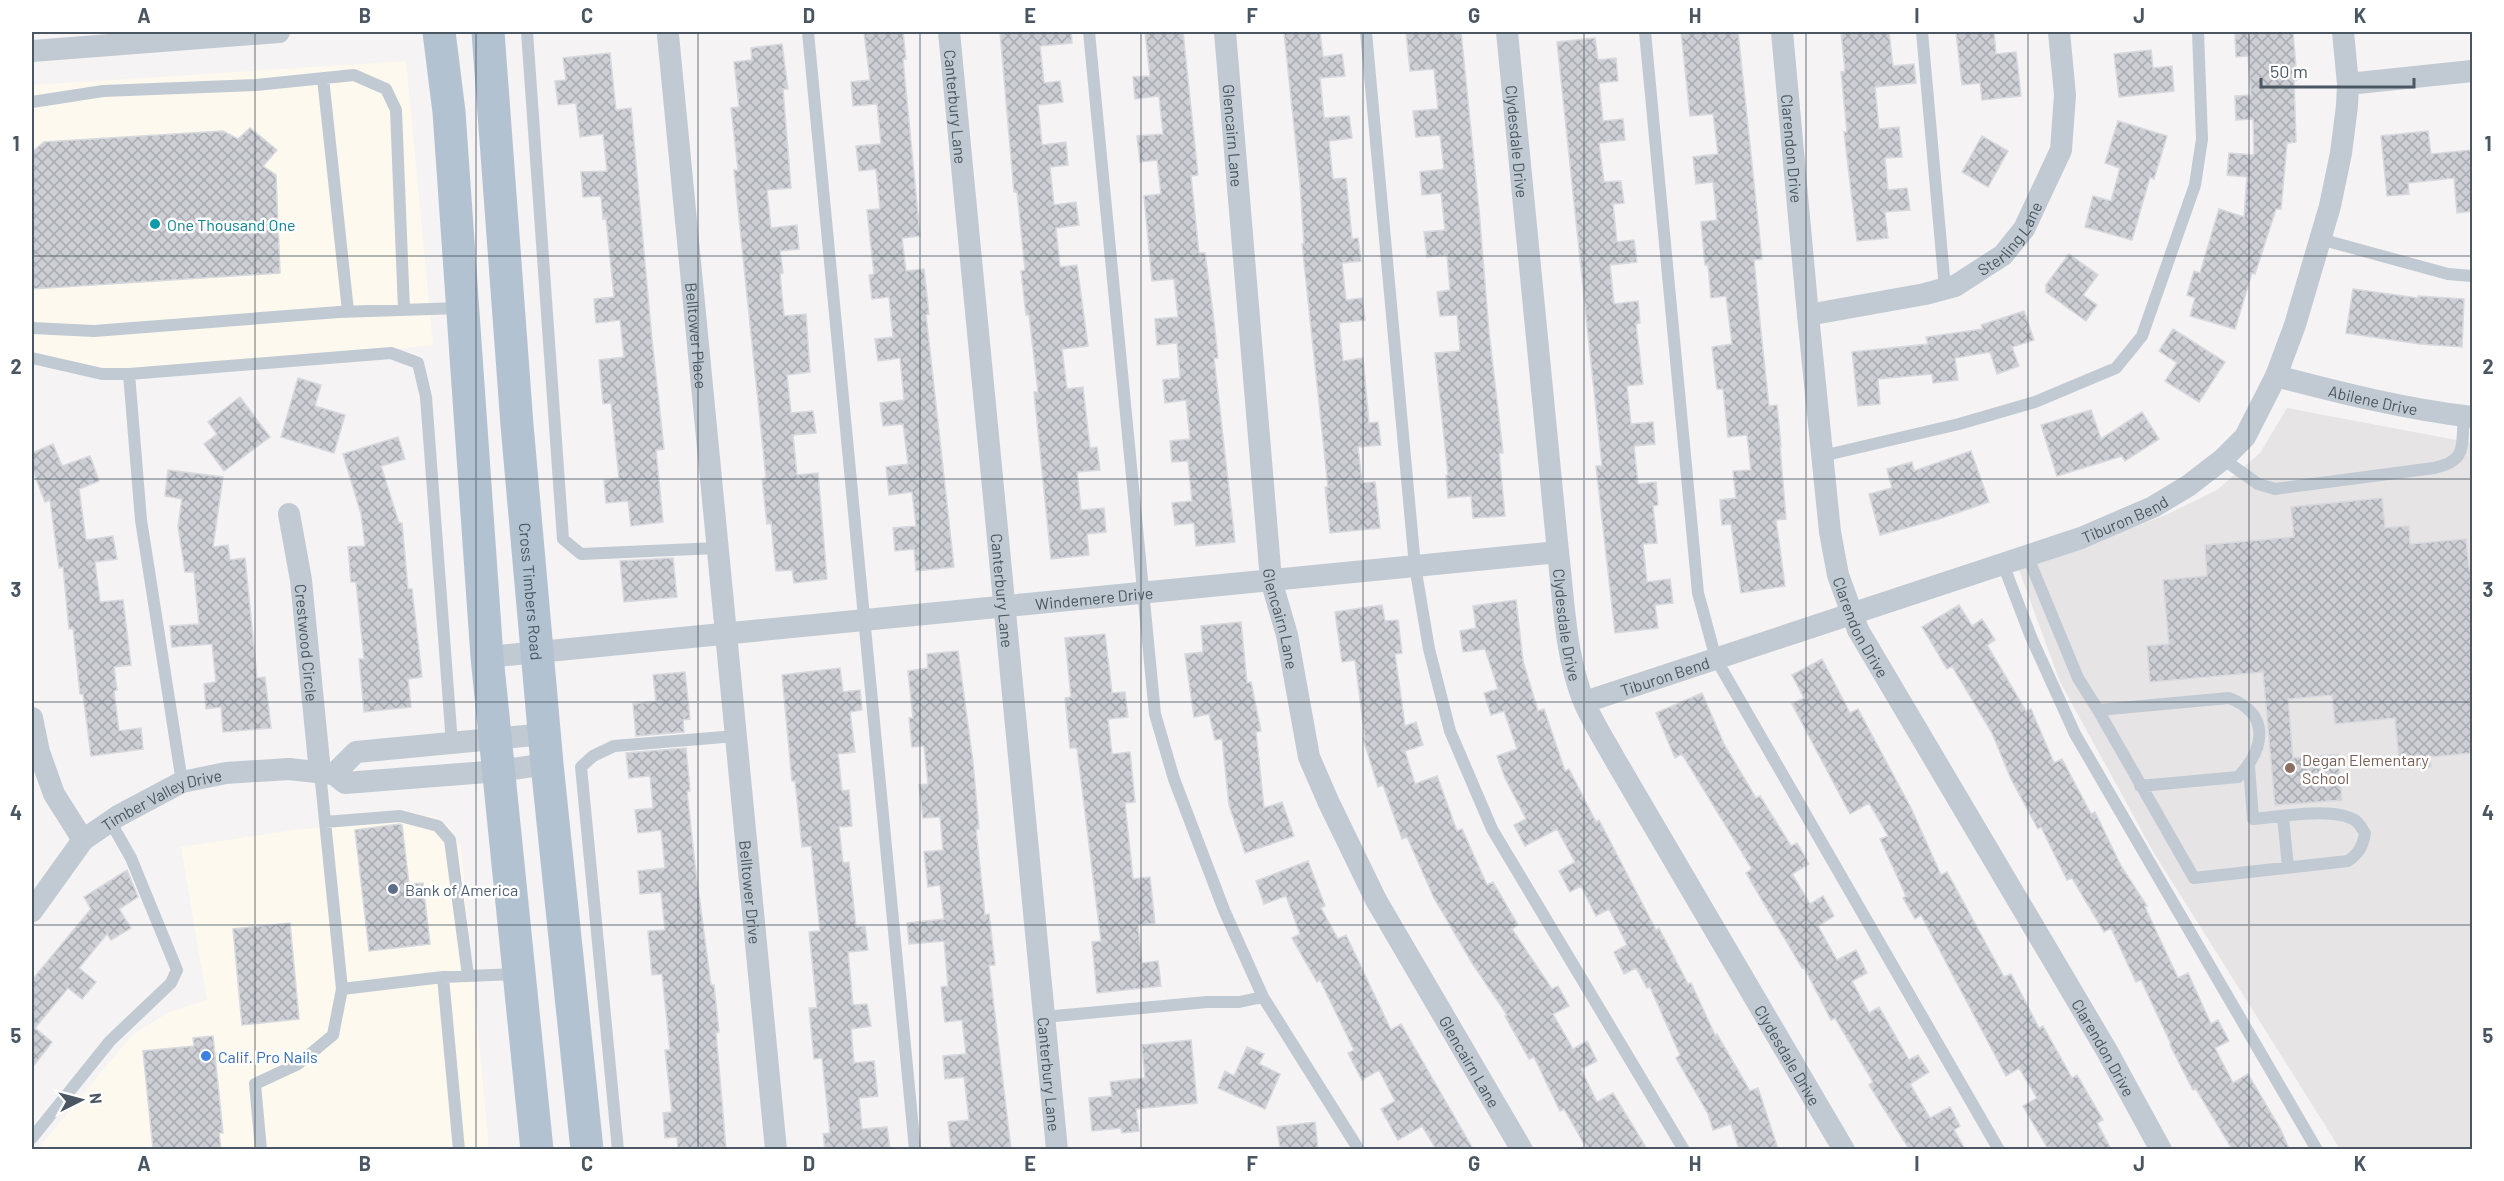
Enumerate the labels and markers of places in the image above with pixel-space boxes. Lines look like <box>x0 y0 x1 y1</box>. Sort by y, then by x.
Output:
place label: One Thousand One <box>167 215 295 234</box>
marker: One Thousand One <box>148 217 162 231</box>
place label: Degan Elementary School <box>2302 750 2429 787</box>
marker: Degan Elementary School <box>2283 761 2297 775</box>
place label: Bank of America <box>405 880 518 899</box>
marker: Bank of America <box>386 882 400 896</box>
place label: Calif. Pro Nails <box>218 1047 318 1066</box>
marker: Calif. Pro Nails <box>199 1049 213 1063</box>

